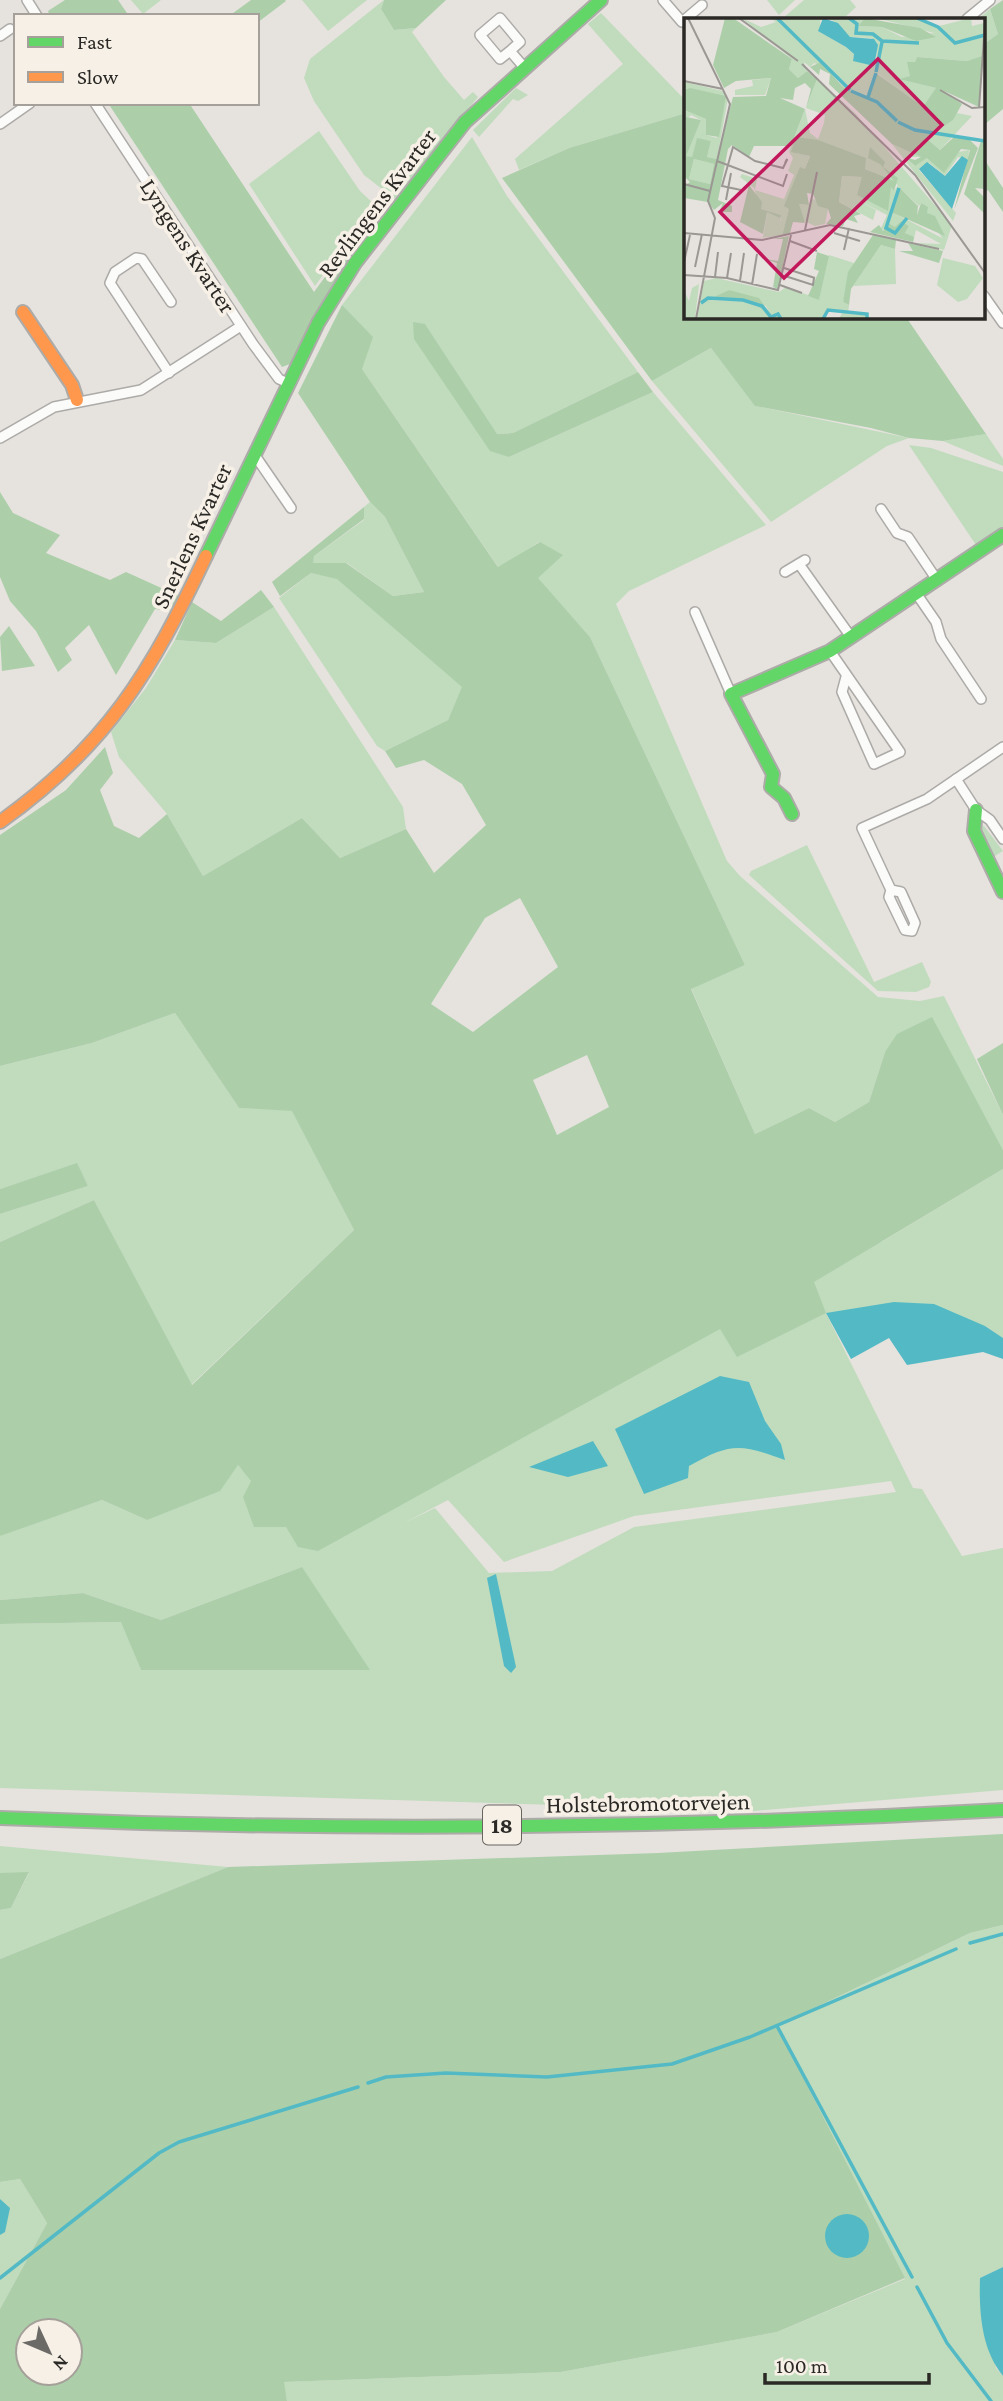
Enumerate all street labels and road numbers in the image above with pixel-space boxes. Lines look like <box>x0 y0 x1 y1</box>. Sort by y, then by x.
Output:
street label: Revlingens Kvarter <box>312 123 442 282</box>
street label: Lyngens Kvarter <box>135 174 242 318</box>
street label: Snerlens Kvarter <box>146 459 237 613</box>
street label: Holstebromotorvejen <box>546 1787 750 1818</box>
road number: 18 <box>483 1806 521 1844</box>

